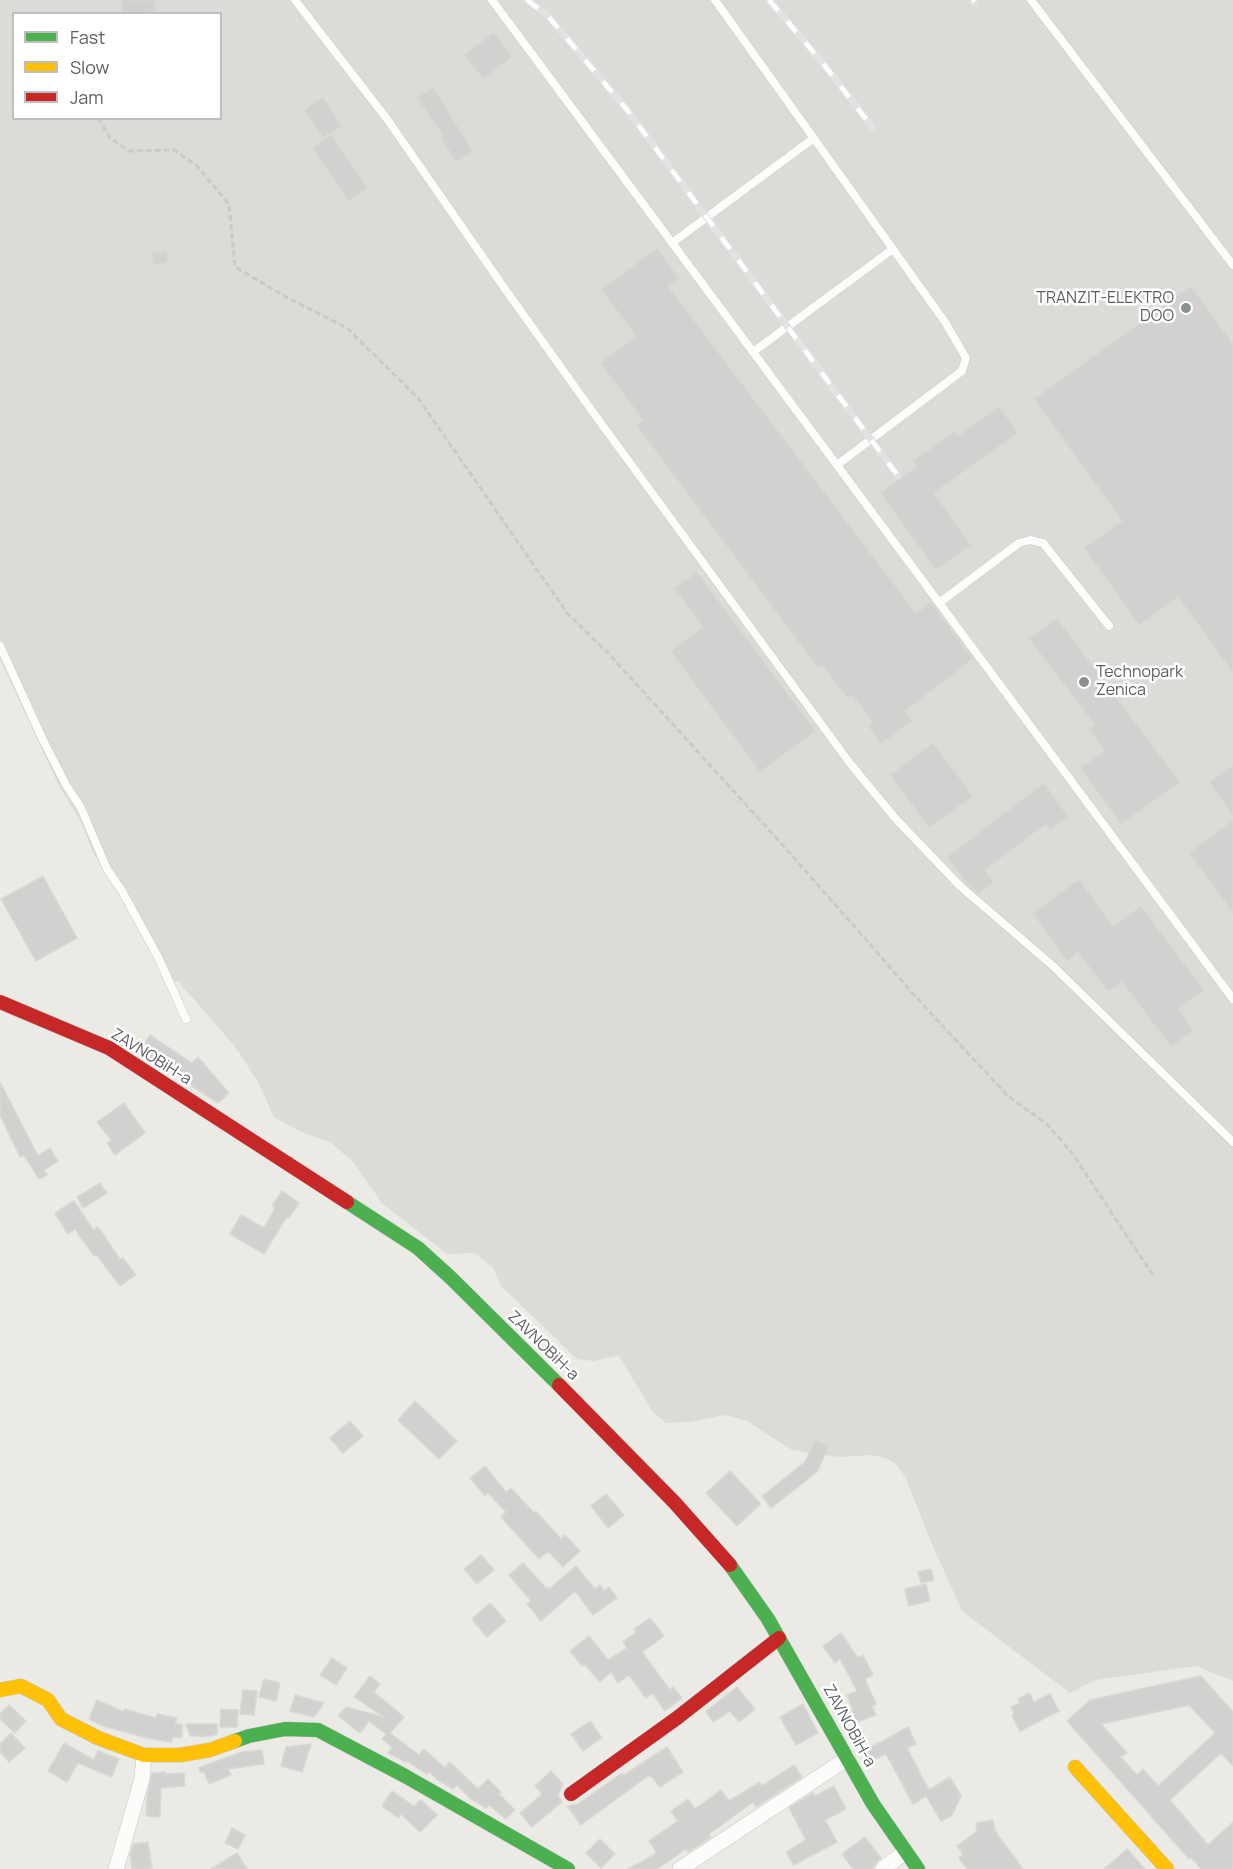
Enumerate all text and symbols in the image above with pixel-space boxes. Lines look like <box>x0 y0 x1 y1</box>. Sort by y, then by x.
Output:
legend <box>12 12 222 120</box>
text: Fast <box>70 25 105 49</box>
text: Slow <box>70 55 109 79</box>
text: Jam <box>70 85 104 109</box>
place label: TRANZIT-ELEKTRO DOO <box>1036 289 1174 327</box>
marker: TRANZIT-ELEKTRO DOO <box>1179 301 1193 315</box>
place label: Technopark Zenica <box>1096 663 1183 701</box>
marker: Technopark Zenica <box>1077 675 1091 689</box>
street label: ZAVNOBiH-a <box>107 1025 195 1089</box>
street label: ZAVNOBiH-a <box>504 1307 582 1385</box>
street label: ZAVNOBiH-a <box>819 1681 879 1771</box>

